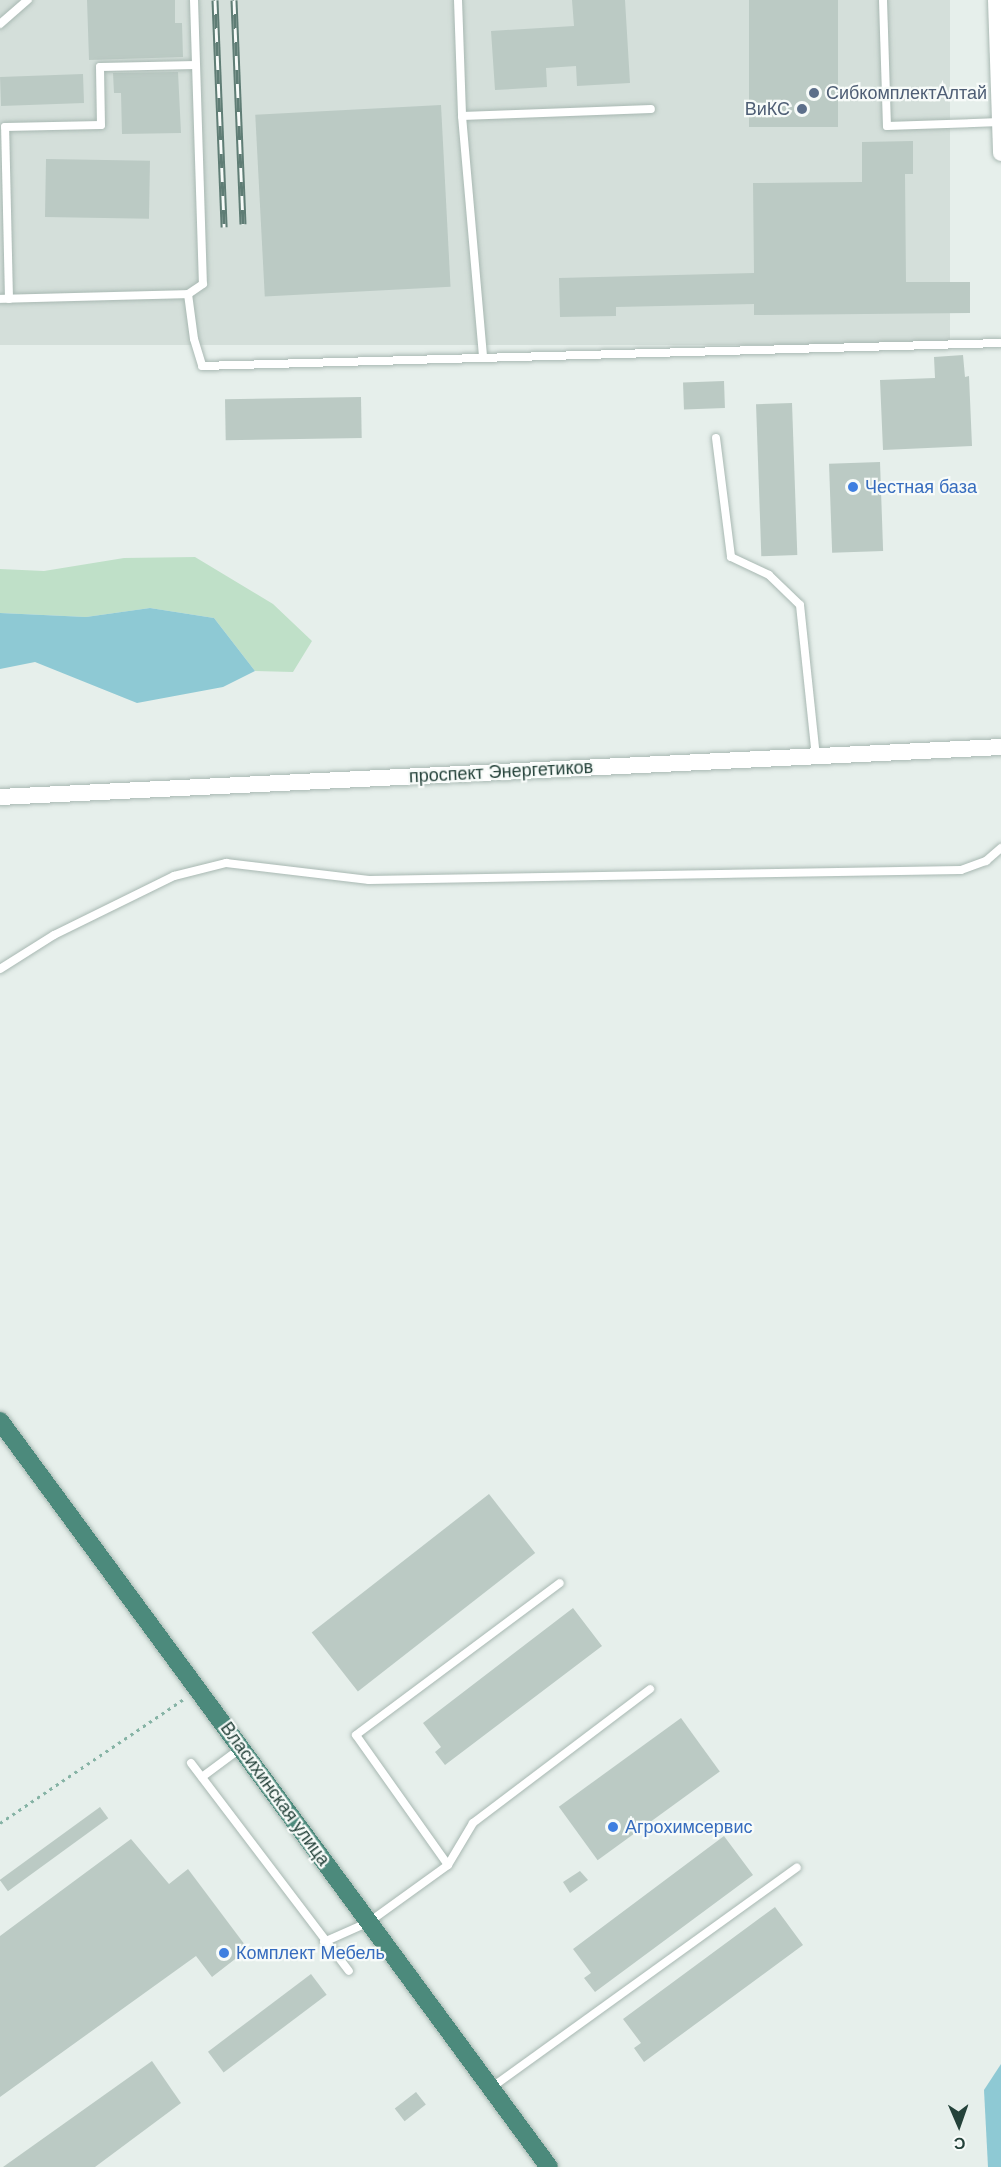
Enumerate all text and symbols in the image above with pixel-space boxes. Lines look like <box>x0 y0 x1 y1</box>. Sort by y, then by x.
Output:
place label: СибкомплектАлтай <box>826 82 987 104</box>
marker: СибкомплектАлтай <box>807 86 821 100</box>
place label: ВиКС <box>745 98 790 120</box>
marker: ВиКС <box>795 102 809 116</box>
place label: Честная база <box>865 476 977 498</box>
marker: Честная база <box>846 480 860 494</box>
street label: проспект Энергетиков <box>408 756 594 788</box>
street label: Власихинская улица <box>216 1718 334 1870</box>
place label: Агрохимсервис <box>625 1816 752 1838</box>
marker: Агрохимсервис <box>606 1820 620 1834</box>
place label: Комплект Мебель <box>236 1942 385 1964</box>
marker: Комплект Мебель <box>217 1946 231 1960</box>
north arrow <box>929 2095 989 2155</box>
text: С <box>954 2135 966 2152</box>

